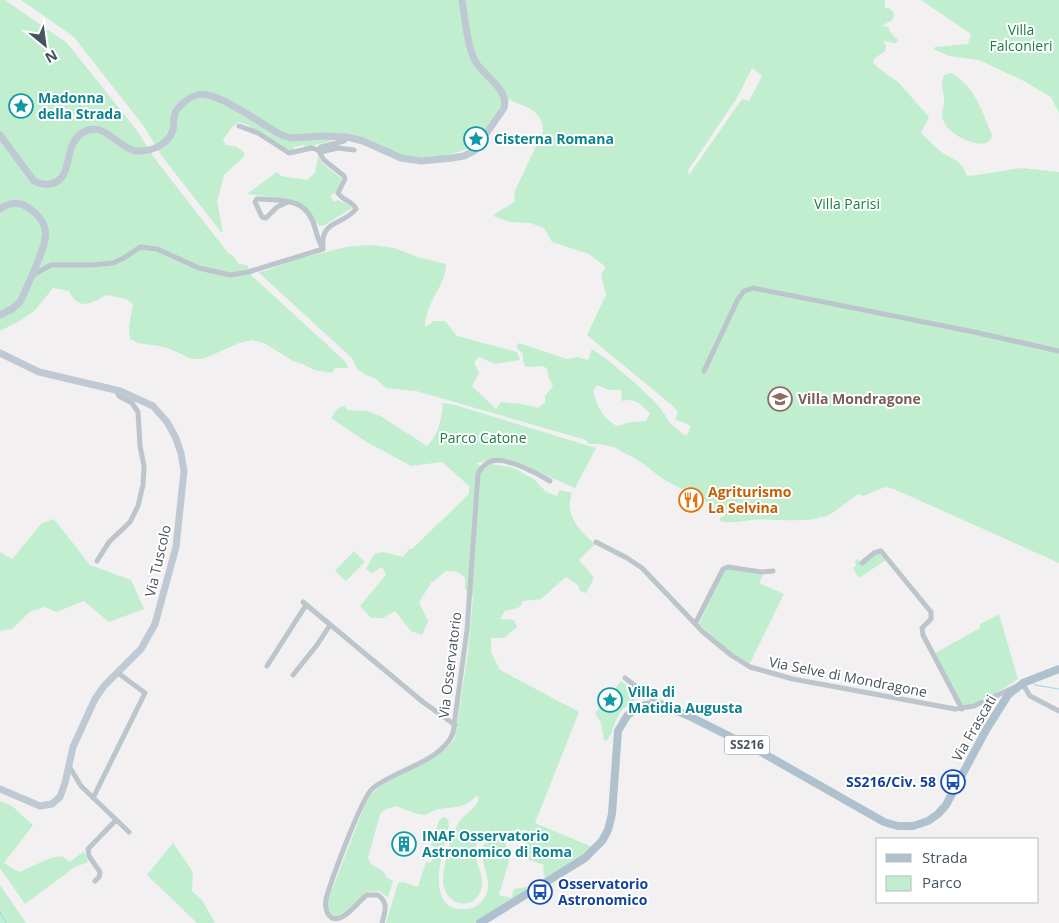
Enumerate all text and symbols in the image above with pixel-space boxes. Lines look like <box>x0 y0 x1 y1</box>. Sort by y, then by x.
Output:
north arrow <box>20 20 70 70</box>
park label: Villa Falconieri <box>990 20 1052 55</box>
text: N <box>42 46 61 68</box>
place label: Madonna della Strada <box>38 88 122 123</box>
place icon: Madonna della Strada <box>8 93 34 119</box>
place icon: Cisterna Romana <box>463 126 489 152</box>
place label: Cisterna Romana <box>494 129 614 148</box>
park label: Villa Parisi <box>814 194 880 213</box>
school or university icon: Villa Mondragone <box>767 386 793 412</box>
place label: Villa Mondragone <box>798 389 921 408</box>
park label: Parco Catone <box>439 428 527 447</box>
place label: Agriturismo La Selvina <box>708 482 792 517</box>
restaurant icon: Agriturismo La Selvina <box>678 487 704 513</box>
street label: Via Tuscolo <box>140 523 175 599</box>
street label: Via Osservatorio <box>434 611 465 719</box>
street label: Via Selve di Mondragone <box>767 652 929 701</box>
place label: Villa di Matidia Augusta <box>628 682 743 717</box>
place icon: Villa di Matidia Augusta <box>597 687 623 713</box>
street label: Via Frascati <box>947 691 1000 764</box>
road number: SS216 <box>724 736 770 754</box>
bus stop icon: SS216/Civ. 58 <box>940 769 966 795</box>
place label: SS216/Civ. 58 <box>846 772 936 791</box>
place label: INAF Osservatorio Astronomico di Roma <box>422 826 572 861</box>
building icon: INAF Osservatorio Astronomico di Roma <box>391 831 417 857</box>
legend <box>876 838 1039 903</box>
text: Strada <box>922 847 968 867</box>
text: Parco <box>922 872 962 892</box>
place label: Osservatorio Astronomico <box>558 874 648 909</box>
bus stop icon: Osservatorio Astronomico <box>527 879 553 905</box>

